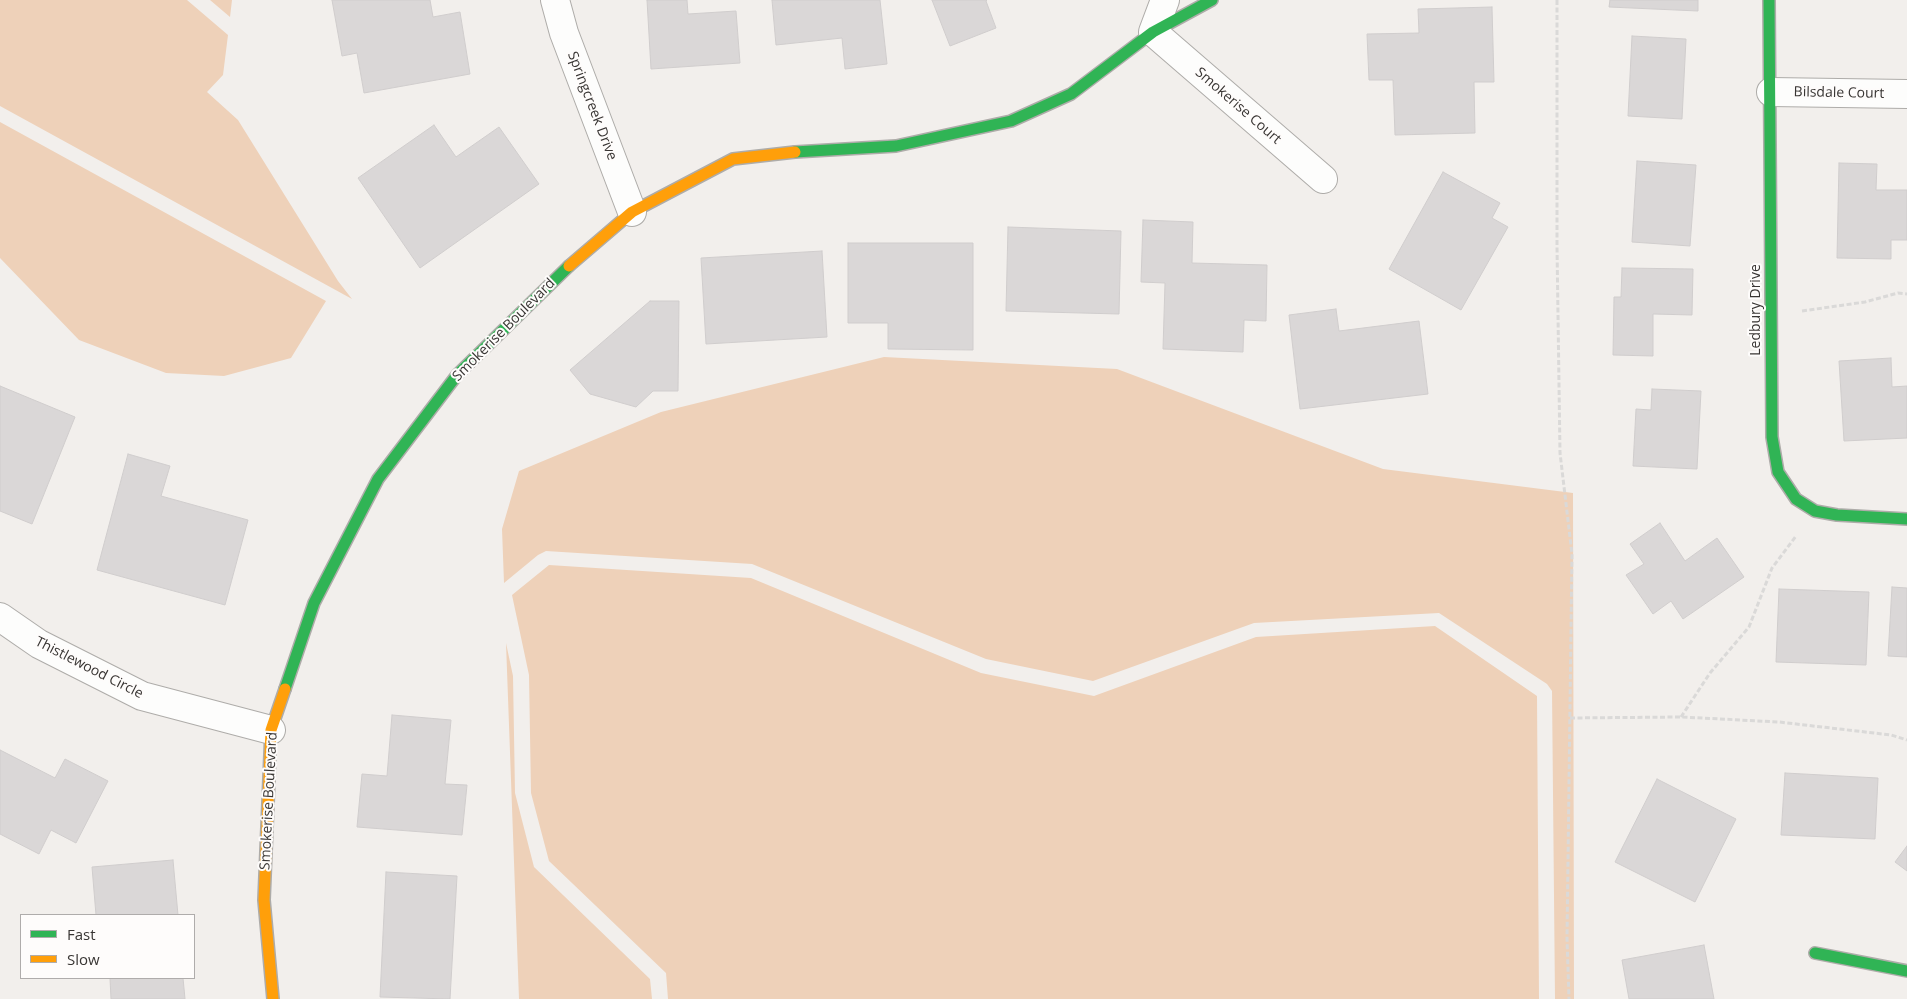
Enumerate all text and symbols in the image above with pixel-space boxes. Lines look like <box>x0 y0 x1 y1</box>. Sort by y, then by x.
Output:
street label: Springcreek Drive <box>564 49 620 163</box>
street label: Smokerise Court <box>1192 64 1284 148</box>
street label: Bilsdale Court <box>1794 84 1884 102</box>
street label: Ledbury Drive <box>1748 264 1764 356</box>
street label: Smokerise Boulevard <box>449 275 559 385</box>
street label: Thistlewood Circle <box>32 634 146 702</box>
street label: Smokerise Boulevard <box>257 732 281 870</box>
legend <box>20 914 195 979</box>
text: Fast <box>67 924 96 944</box>
text: Slow <box>67 949 100 969</box>

